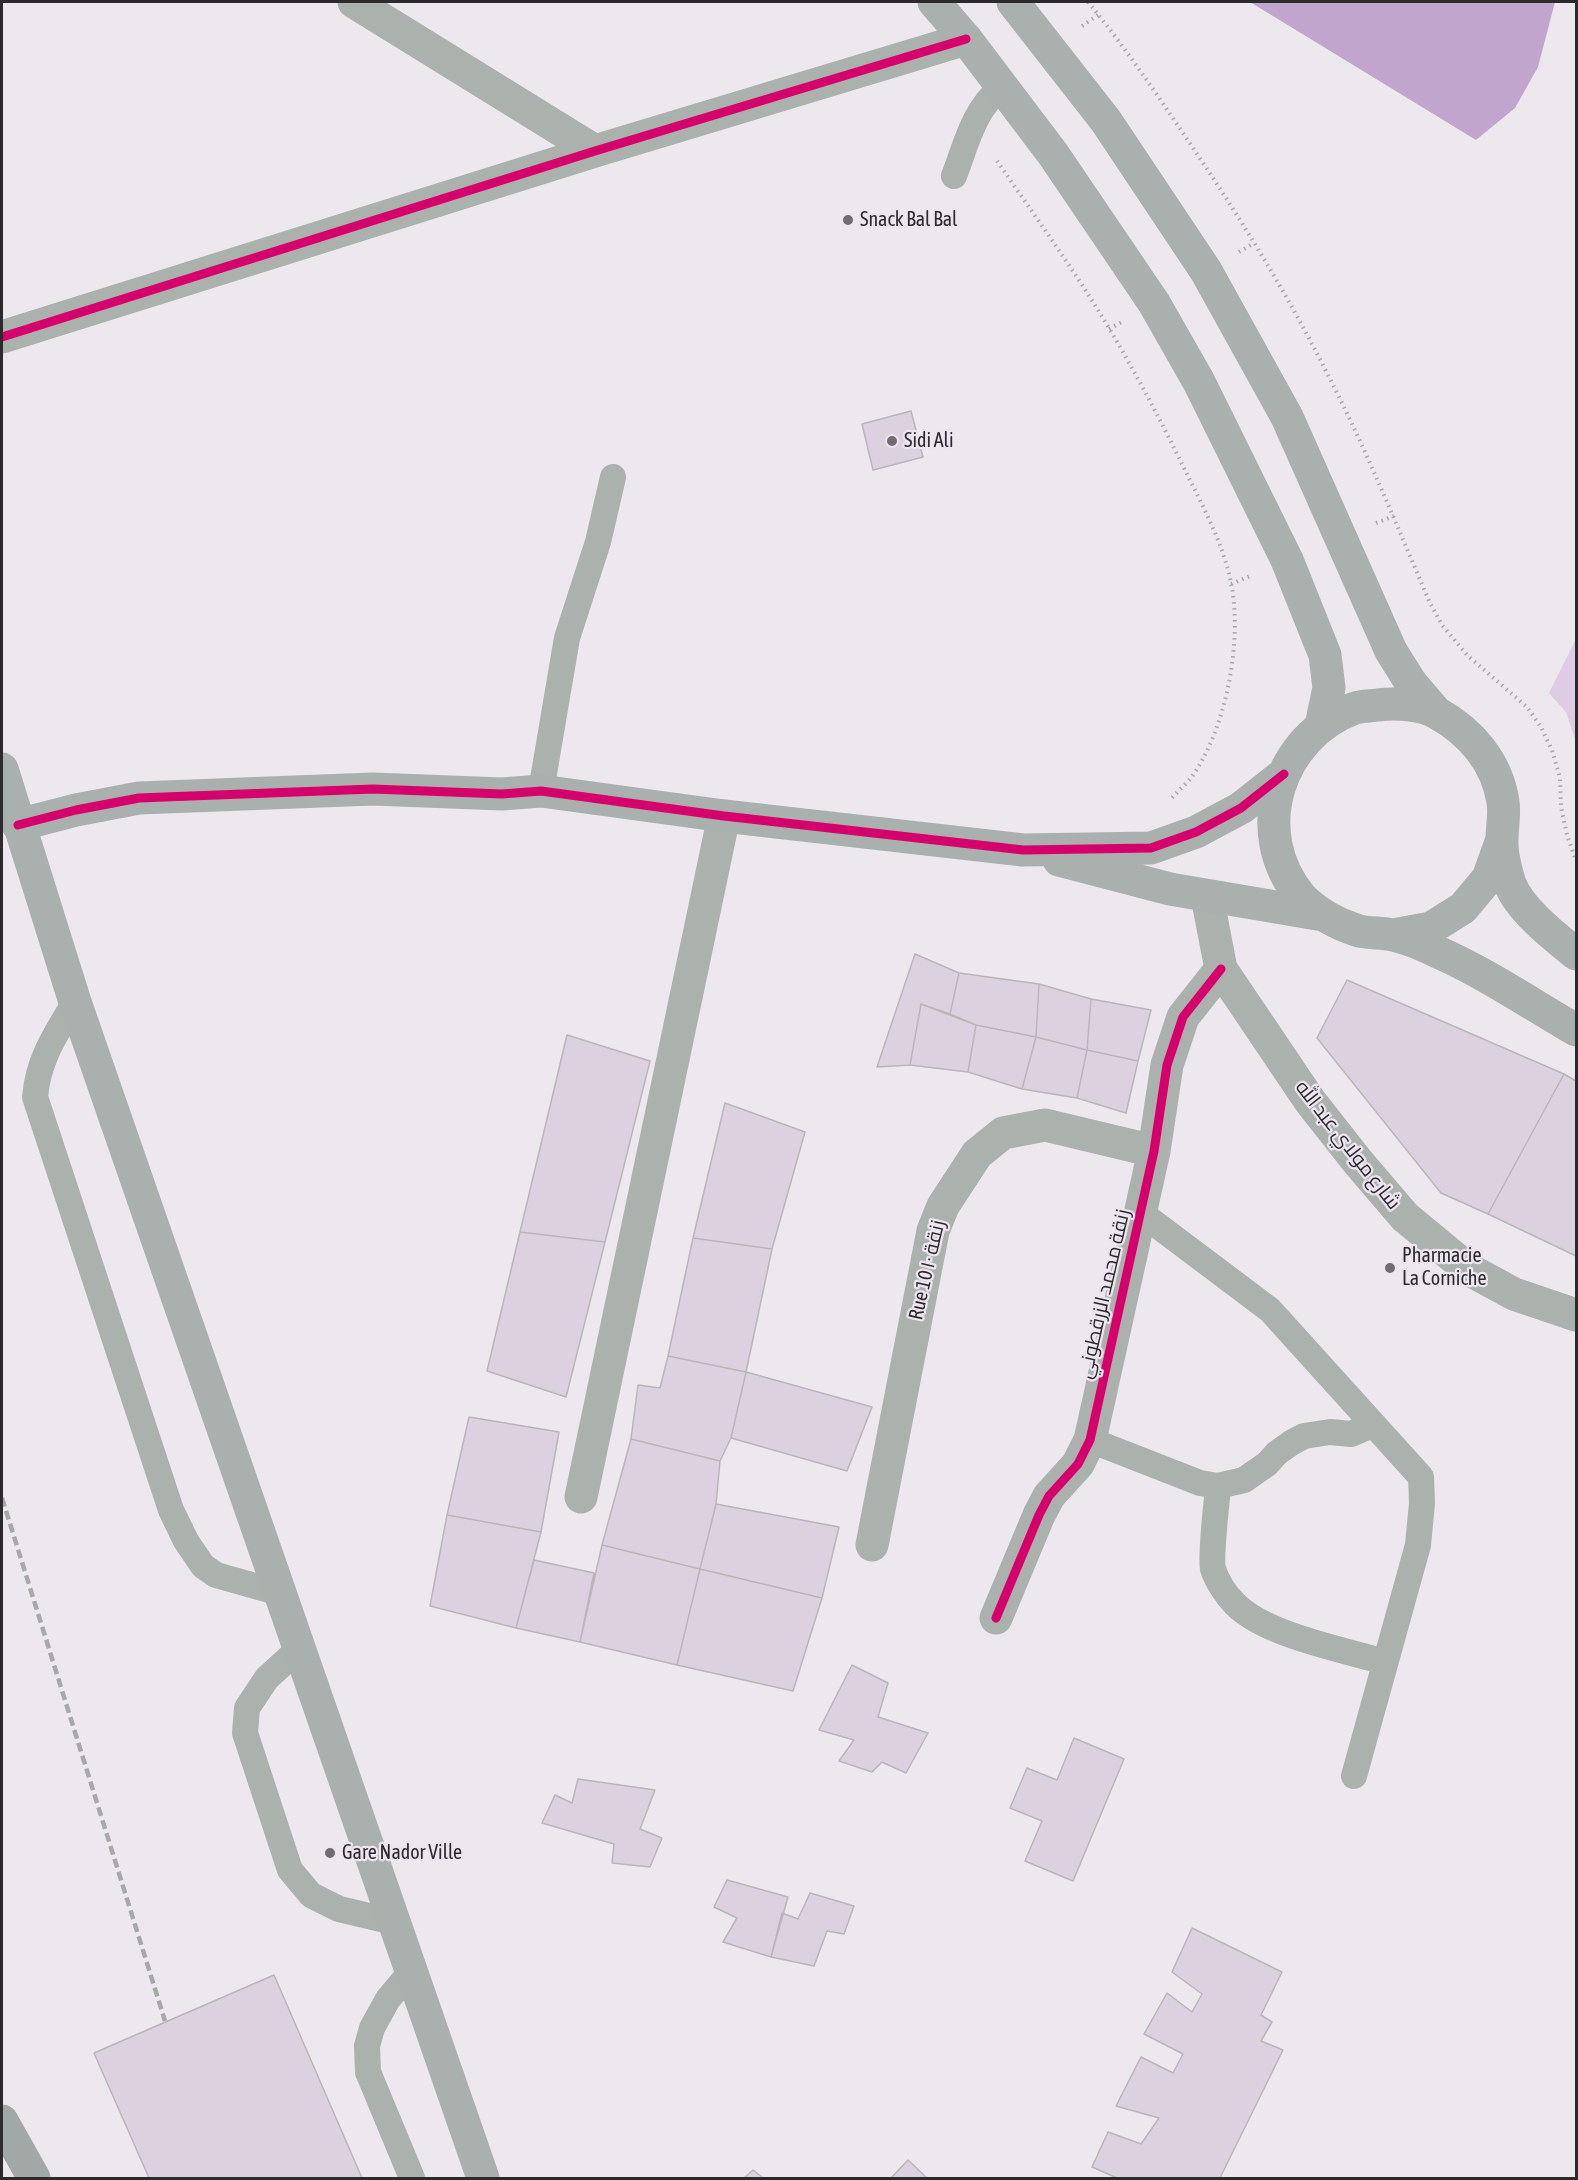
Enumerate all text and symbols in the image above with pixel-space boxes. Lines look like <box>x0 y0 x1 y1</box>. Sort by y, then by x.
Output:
place label: Snack Bal Bal <box>860 208 957 232</box>
marker: Snack Bal Bal <box>841 213 855 227</box>
place label: Sidi Ali <box>904 429 954 453</box>
marker: Sidi Ali <box>885 434 899 448</box>
street label: شارع مولاي عبد الله <box>1290 1076 1406 1214</box>
street label: زنقة محمد الزرقطوني <box>1073 1207 1135 1381</box>
street label: Rue 10 زنقة ١٠ <box>904 1218 950 1322</box>
place label: Pharmacie La Corniche <box>1402 1244 1487 1291</box>
marker: Pharmacie La Corniche <box>1383 1261 1397 1275</box>
place label: Gare Nador Ville <box>342 1841 462 1865</box>
marker: Gare Nador Ville <box>323 1846 337 1860</box>

